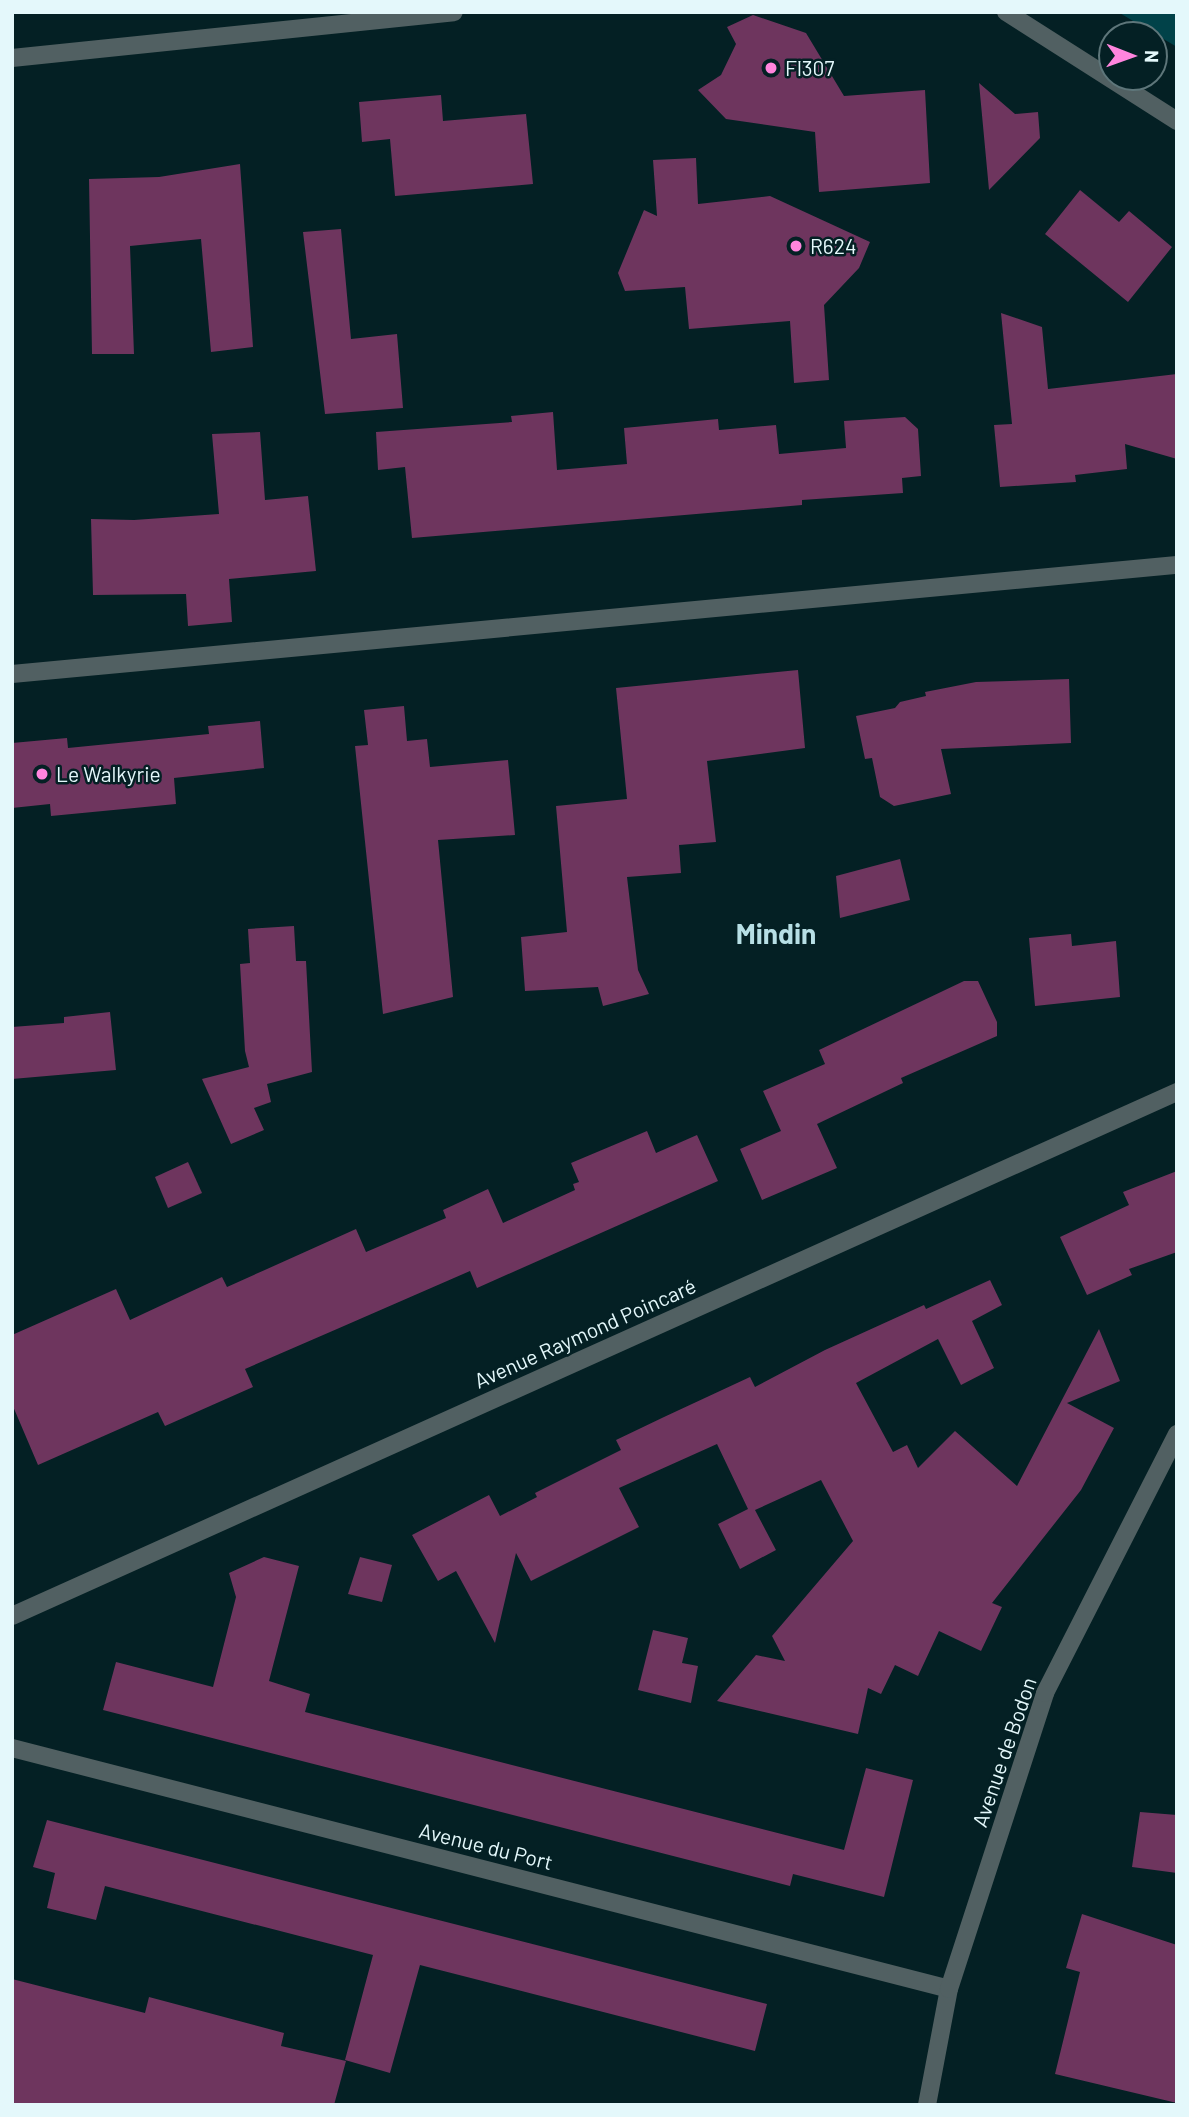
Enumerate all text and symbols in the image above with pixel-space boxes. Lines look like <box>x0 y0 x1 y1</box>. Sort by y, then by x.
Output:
north arrow <box>1098 21 1168 91</box>
text: N <box>1141 50 1164 63</box>
place label: Fl307 <box>785 55 834 81</box>
marker: Fl307 <box>763 60 779 76</box>
place label: R624 <box>810 233 856 259</box>
marker: R624 <box>788 238 804 254</box>
place label: Le Walkyrie <box>56 761 161 787</box>
marker: Le Walkyrie <box>34 766 50 782</box>
district label: Mindin <box>736 916 816 950</box>
street label: Avenue Raymond Poincaré <box>470 1273 700 1393</box>
street label: Avenue de Bodon <box>967 1674 1041 1830</box>
street label: Avenue du Port <box>417 1817 555 1875</box>

